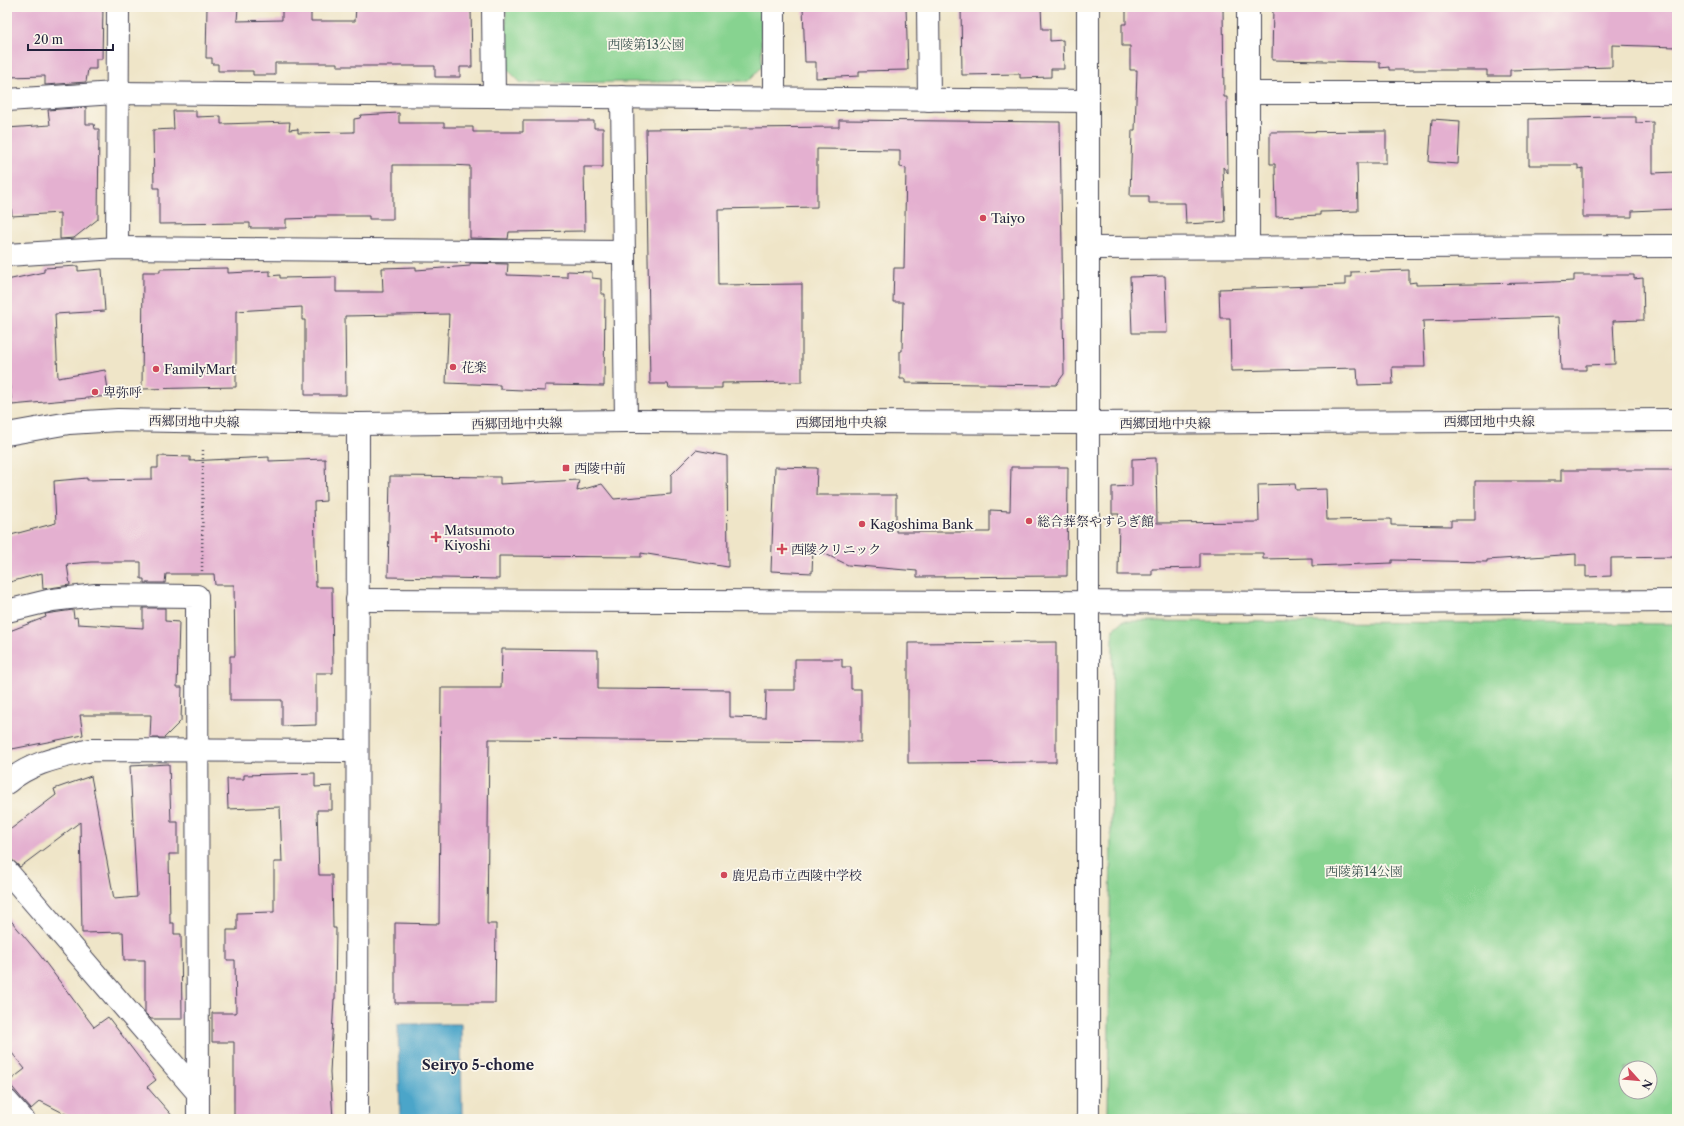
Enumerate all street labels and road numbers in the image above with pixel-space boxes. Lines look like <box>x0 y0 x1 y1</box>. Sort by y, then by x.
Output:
street label: 西郷団地中央線 <box>148 412 240 430</box>
street label: 西郷団地中央線 <box>1443 413 1535 429</box>
street label: 西郷団地中央線 <box>471 414 563 432</box>
street label: 西郷団地中央線 <box>795 414 887 430</box>
street label: 西郷団地中央線 <box>1119 415 1211 431</box>

